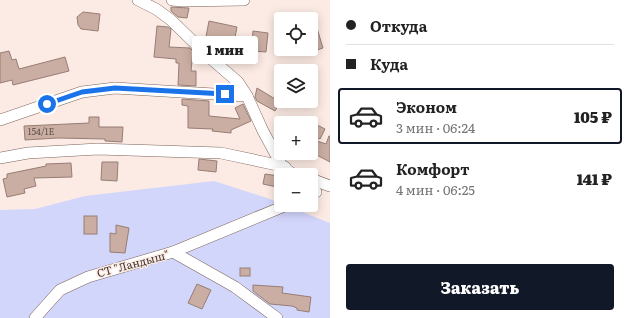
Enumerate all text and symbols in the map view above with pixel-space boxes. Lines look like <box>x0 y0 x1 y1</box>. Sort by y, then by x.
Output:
map controls <box>274 12 318 212</box>
button: locate <box>274 12 318 56</box>
text: Откуда <box>370 14 427 37</box>
callout: 1 мин <box>192 36 258 64</box>
text: 1 мин <box>206 40 244 59</box>
text: Куда <box>370 52 408 75</box>
button: layers <box>274 64 318 108</box>
route end <box>216 85 234 103</box>
route start <box>38 95 56 113</box>
text: Эконом <box>396 95 457 118</box>
icon: car <box>348 98 384 134</box>
text: 105 ₽ <box>574 105 612 128</box>
button: + <box>274 116 318 160</box>
text: 3 мин · 06:24 <box>396 118 475 137</box>
house number: 154/1Е <box>28 124 54 138</box>
text: Комфорт <box>396 157 470 180</box>
icon: car <box>348 160 384 196</box>
text: 141 ₽ <box>577 167 612 190</box>
button: − <box>274 168 318 212</box>
text: 4 мин · 06:25 <box>396 180 475 199</box>
street label: СТ "Ландыш" <box>95 246 171 280</box>
button: Заказать <box>346 264 614 310</box>

